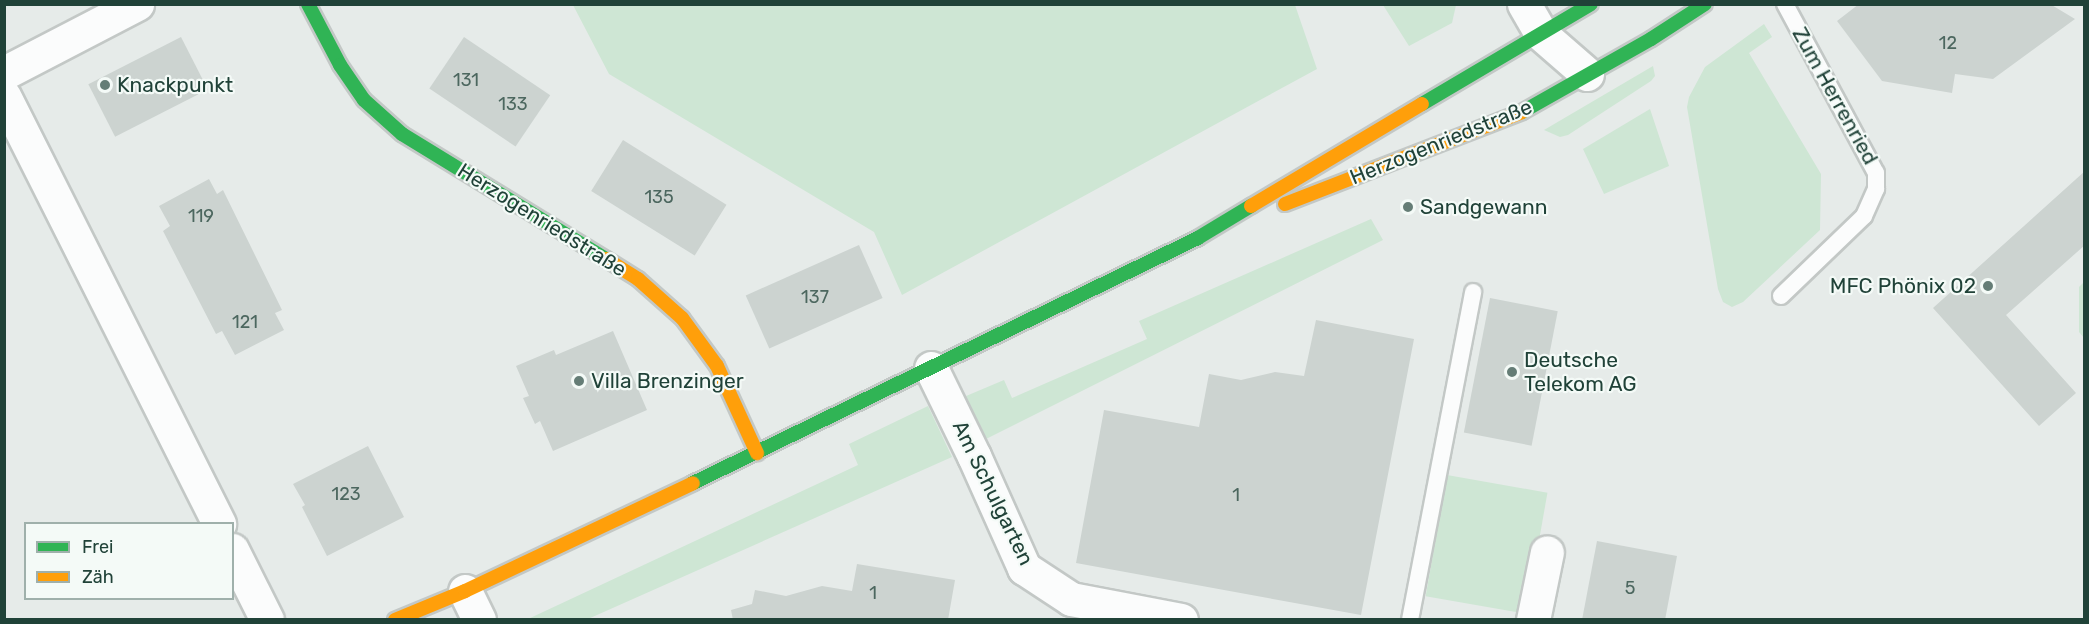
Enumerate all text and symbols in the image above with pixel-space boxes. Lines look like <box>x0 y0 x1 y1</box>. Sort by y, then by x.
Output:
street label: Zum Herrenried <box>1787 23 1883 169</box>
house number: 12 <box>1939 32 1957 54</box>
house number: 131 <box>453 69 479 91</box>
place label: Knackpunkt <box>117 72 233 98</box>
marker: Knackpunkt <box>98 78 112 92</box>
house number: 133 <box>498 93 528 115</box>
street label: Herzogenriedstraße <box>1346 94 1536 190</box>
street label: Herzogenriedstraße <box>453 158 631 282</box>
house number: 135 <box>644 186 674 208</box>
place label: Sandgewann <box>1420 194 1547 220</box>
marker: Sandgewann <box>1401 200 1415 214</box>
house number: 119 <box>188 205 214 227</box>
place label: MFC Phönix 02 <box>1830 273 1976 299</box>
marker: MFC Phönix 02 <box>1981 279 1995 293</box>
house number: 137 <box>801 286 829 308</box>
house number: 121 <box>232 311 258 333</box>
place label: Deutsche Telekom AG <box>1524 347 1637 397</box>
marker: Deutsche Telekom AG <box>1505 365 1519 379</box>
place label: Villa Brenzinger <box>591 368 744 394</box>
marker: Villa Brenzinger <box>572 374 586 388</box>
street label: Am Schulgarten <box>947 417 1039 569</box>
house number: 123 <box>331 483 361 505</box>
house number: 1 <box>1232 484 1240 506</box>
legend <box>24 522 234 600</box>
text: Frei <box>82 536 113 558</box>
text: Zäh <box>82 566 114 588</box>
house number: 5 <box>1625 577 1635 599</box>
house number: 1 <box>869 582 877 604</box>

